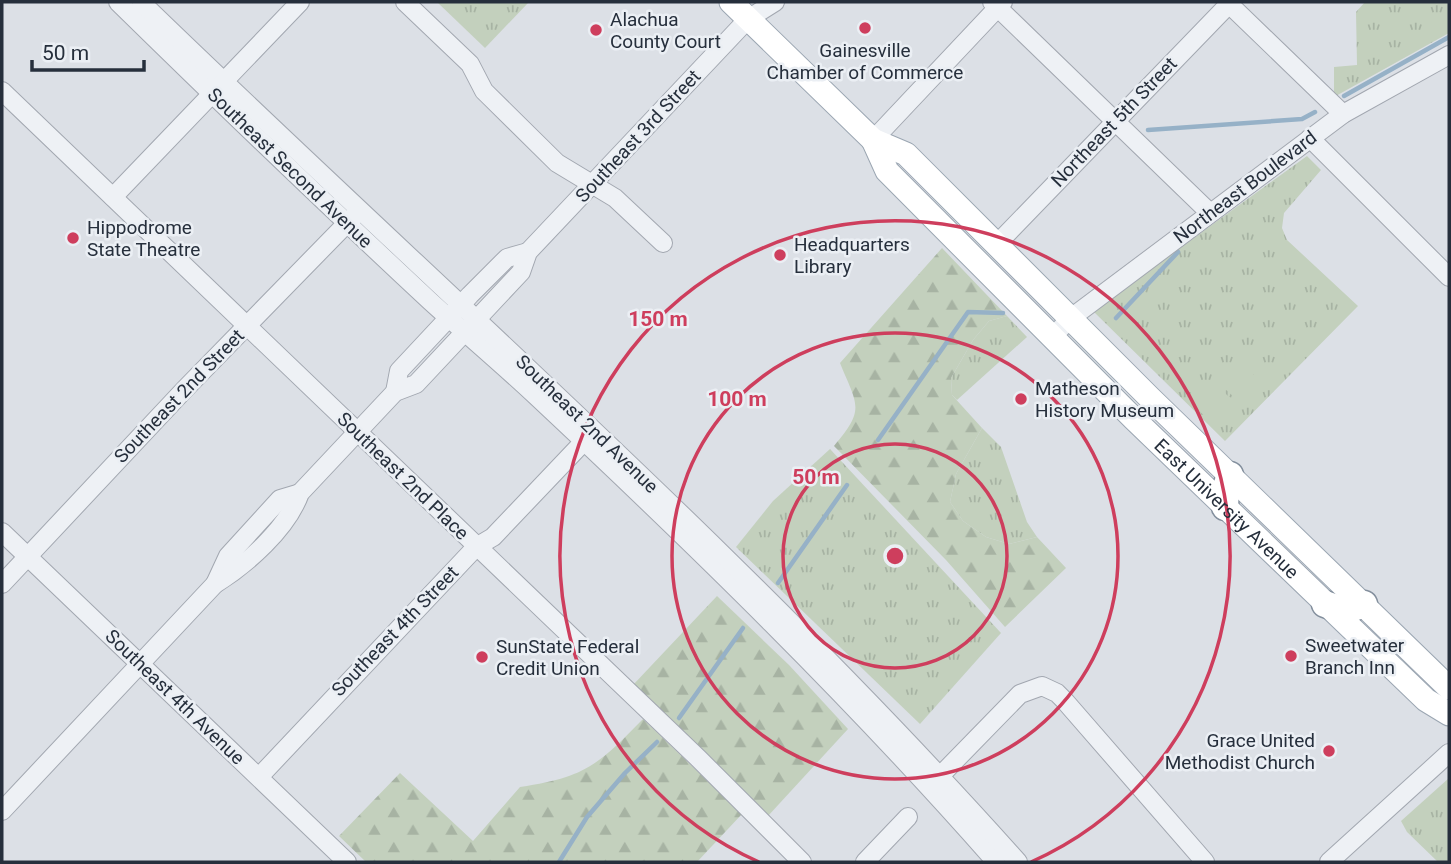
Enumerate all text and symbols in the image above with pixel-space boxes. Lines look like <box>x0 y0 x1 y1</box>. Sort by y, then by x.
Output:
place label: Alachua County Court <box>610 8 721 53</box>
marker: Gainesville Chamber of Commerce <box>857 20 873 36</box>
marker: Alachua County Court <box>588 22 604 38</box>
scale bar <box>32 28 144 72</box>
place label: Gainesville Chamber of Commerce <box>767 39 963 84</box>
text: 50 m <box>42 41 89 65</box>
street label: Northeast 5th Street <box>1046 52 1182 192</box>
street label: Southeast 3rd Street <box>571 65 705 207</box>
street label: Southeast Second Avenue <box>203 83 377 253</box>
street label: Northeast Boulevard <box>1169 126 1321 248</box>
place label: Hippodrome State Theatre <box>87 216 200 261</box>
marker: Hippodrome State Theatre <box>65 230 81 246</box>
place label: Headquarters Library <box>794 233 910 278</box>
marker: Headquarters Library <box>772 247 788 263</box>
text: 150 m <box>628 307 688 331</box>
street label: Southeast 2nd Street <box>109 324 249 468</box>
street label: Southeast 2nd Avenue <box>511 350 663 498</box>
place label: Matheson History Museum <box>1035 377 1174 422</box>
text: 100 m <box>707 387 767 411</box>
marker: Matheson History Museum <box>1013 391 1029 407</box>
street label: Southeast 2nd Place <box>332 407 474 545</box>
street label: East University Avenue <box>1150 434 1304 583</box>
text: 50 m <box>792 465 840 489</box>
centre of rings <box>883 544 907 568</box>
street label: Southeast 4th Street <box>327 561 463 701</box>
street label: Southeast 4th Avenue <box>101 625 249 769</box>
place label: Sweetwater Branch Inn <box>1305 634 1405 679</box>
place label: SunState Federal Credit Union <box>496 635 639 680</box>
marker: Sweetwater Branch Inn <box>1283 648 1299 664</box>
marker: SunState Federal Credit Union <box>474 649 490 665</box>
place label: Grace United Methodist Church <box>1165 729 1315 774</box>
marker: Grace United Methodist Church <box>1321 743 1337 759</box>

